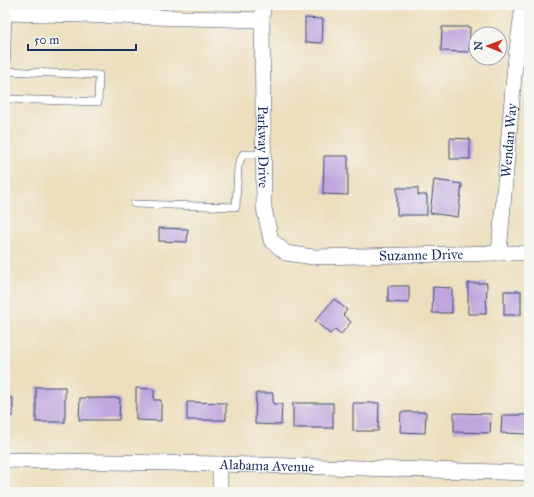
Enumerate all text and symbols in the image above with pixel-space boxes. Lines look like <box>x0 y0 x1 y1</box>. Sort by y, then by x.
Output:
scale bar <box>28 26 136 52</box>
north arrow <box>468 26 508 66</box>
text: 50 m <box>34 33 59 47</box>
text: N <box>472 40 485 51</box>
street label: Wendan Way <box>497 102 521 178</box>
street label: Parkway Drive <box>254 106 272 188</box>
street label: Suzanne Drive <box>379 246 464 265</box>
street label: Alabama Avenue <box>218 456 315 476</box>

